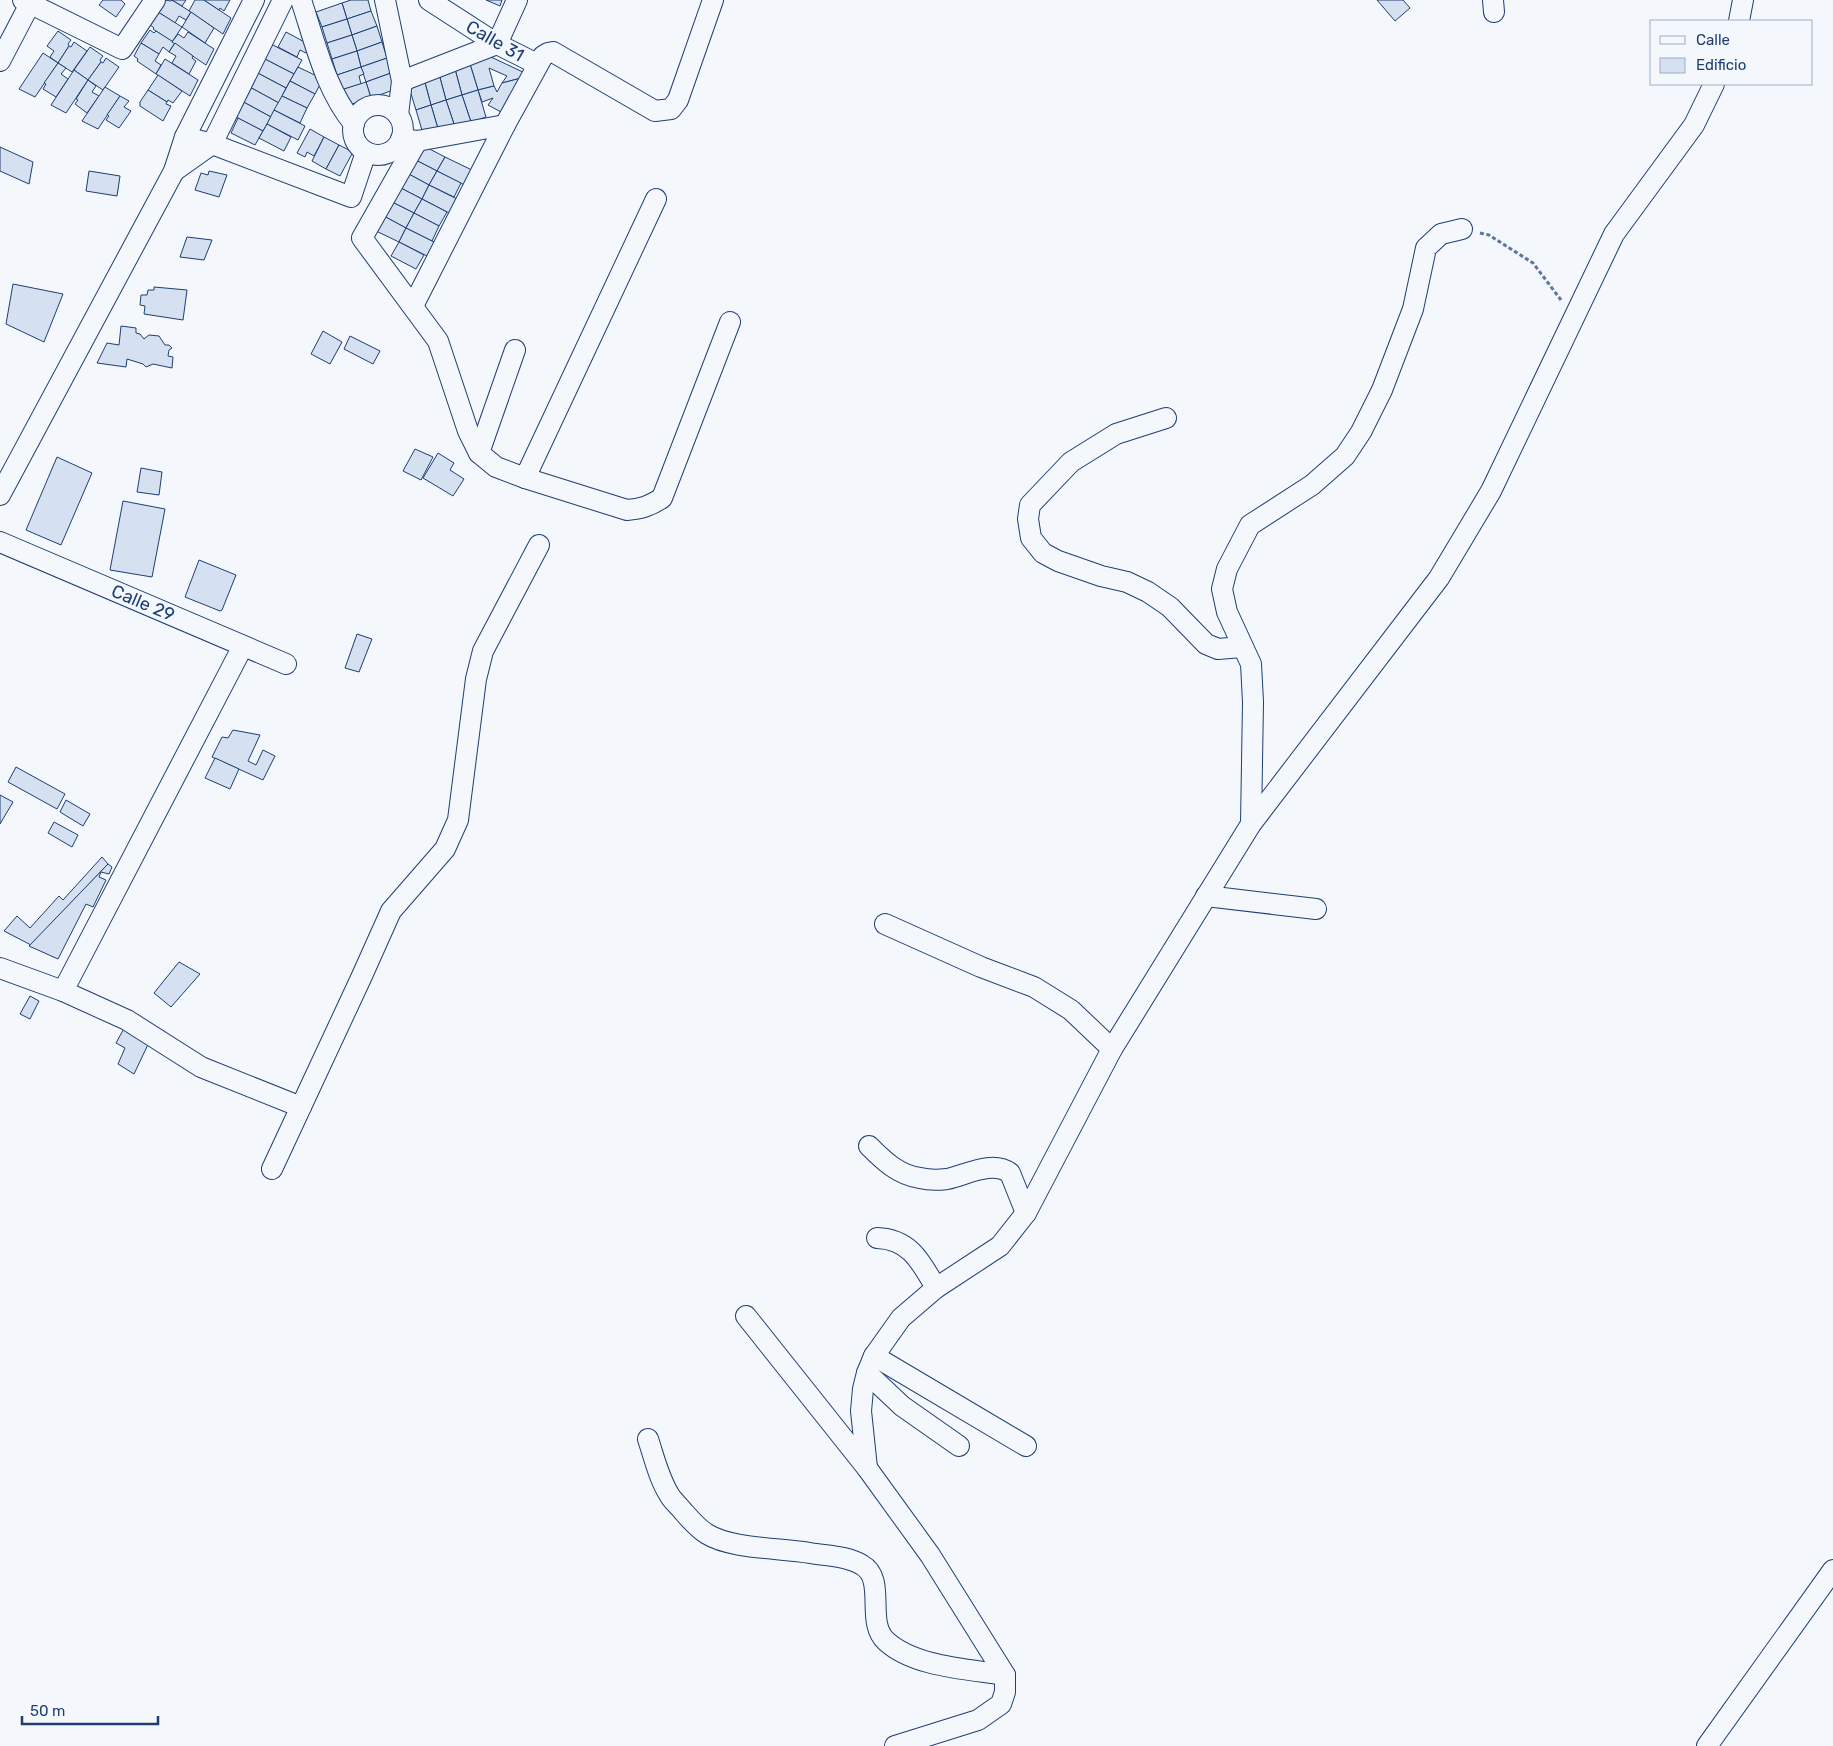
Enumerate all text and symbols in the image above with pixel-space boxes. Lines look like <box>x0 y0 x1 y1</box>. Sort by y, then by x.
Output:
street label: Calle 31 <box>462 16 528 66</box>
legend <box>1650 20 1813 85</box>
text: Calle <box>1696 31 1730 49</box>
text: Edificio <box>1696 56 1746 74</box>
street label: Calle 29 <box>108 580 178 626</box>
scale bar <box>22 1694 159 1726</box>
text: 50 m <box>30 1702 65 1720</box>

